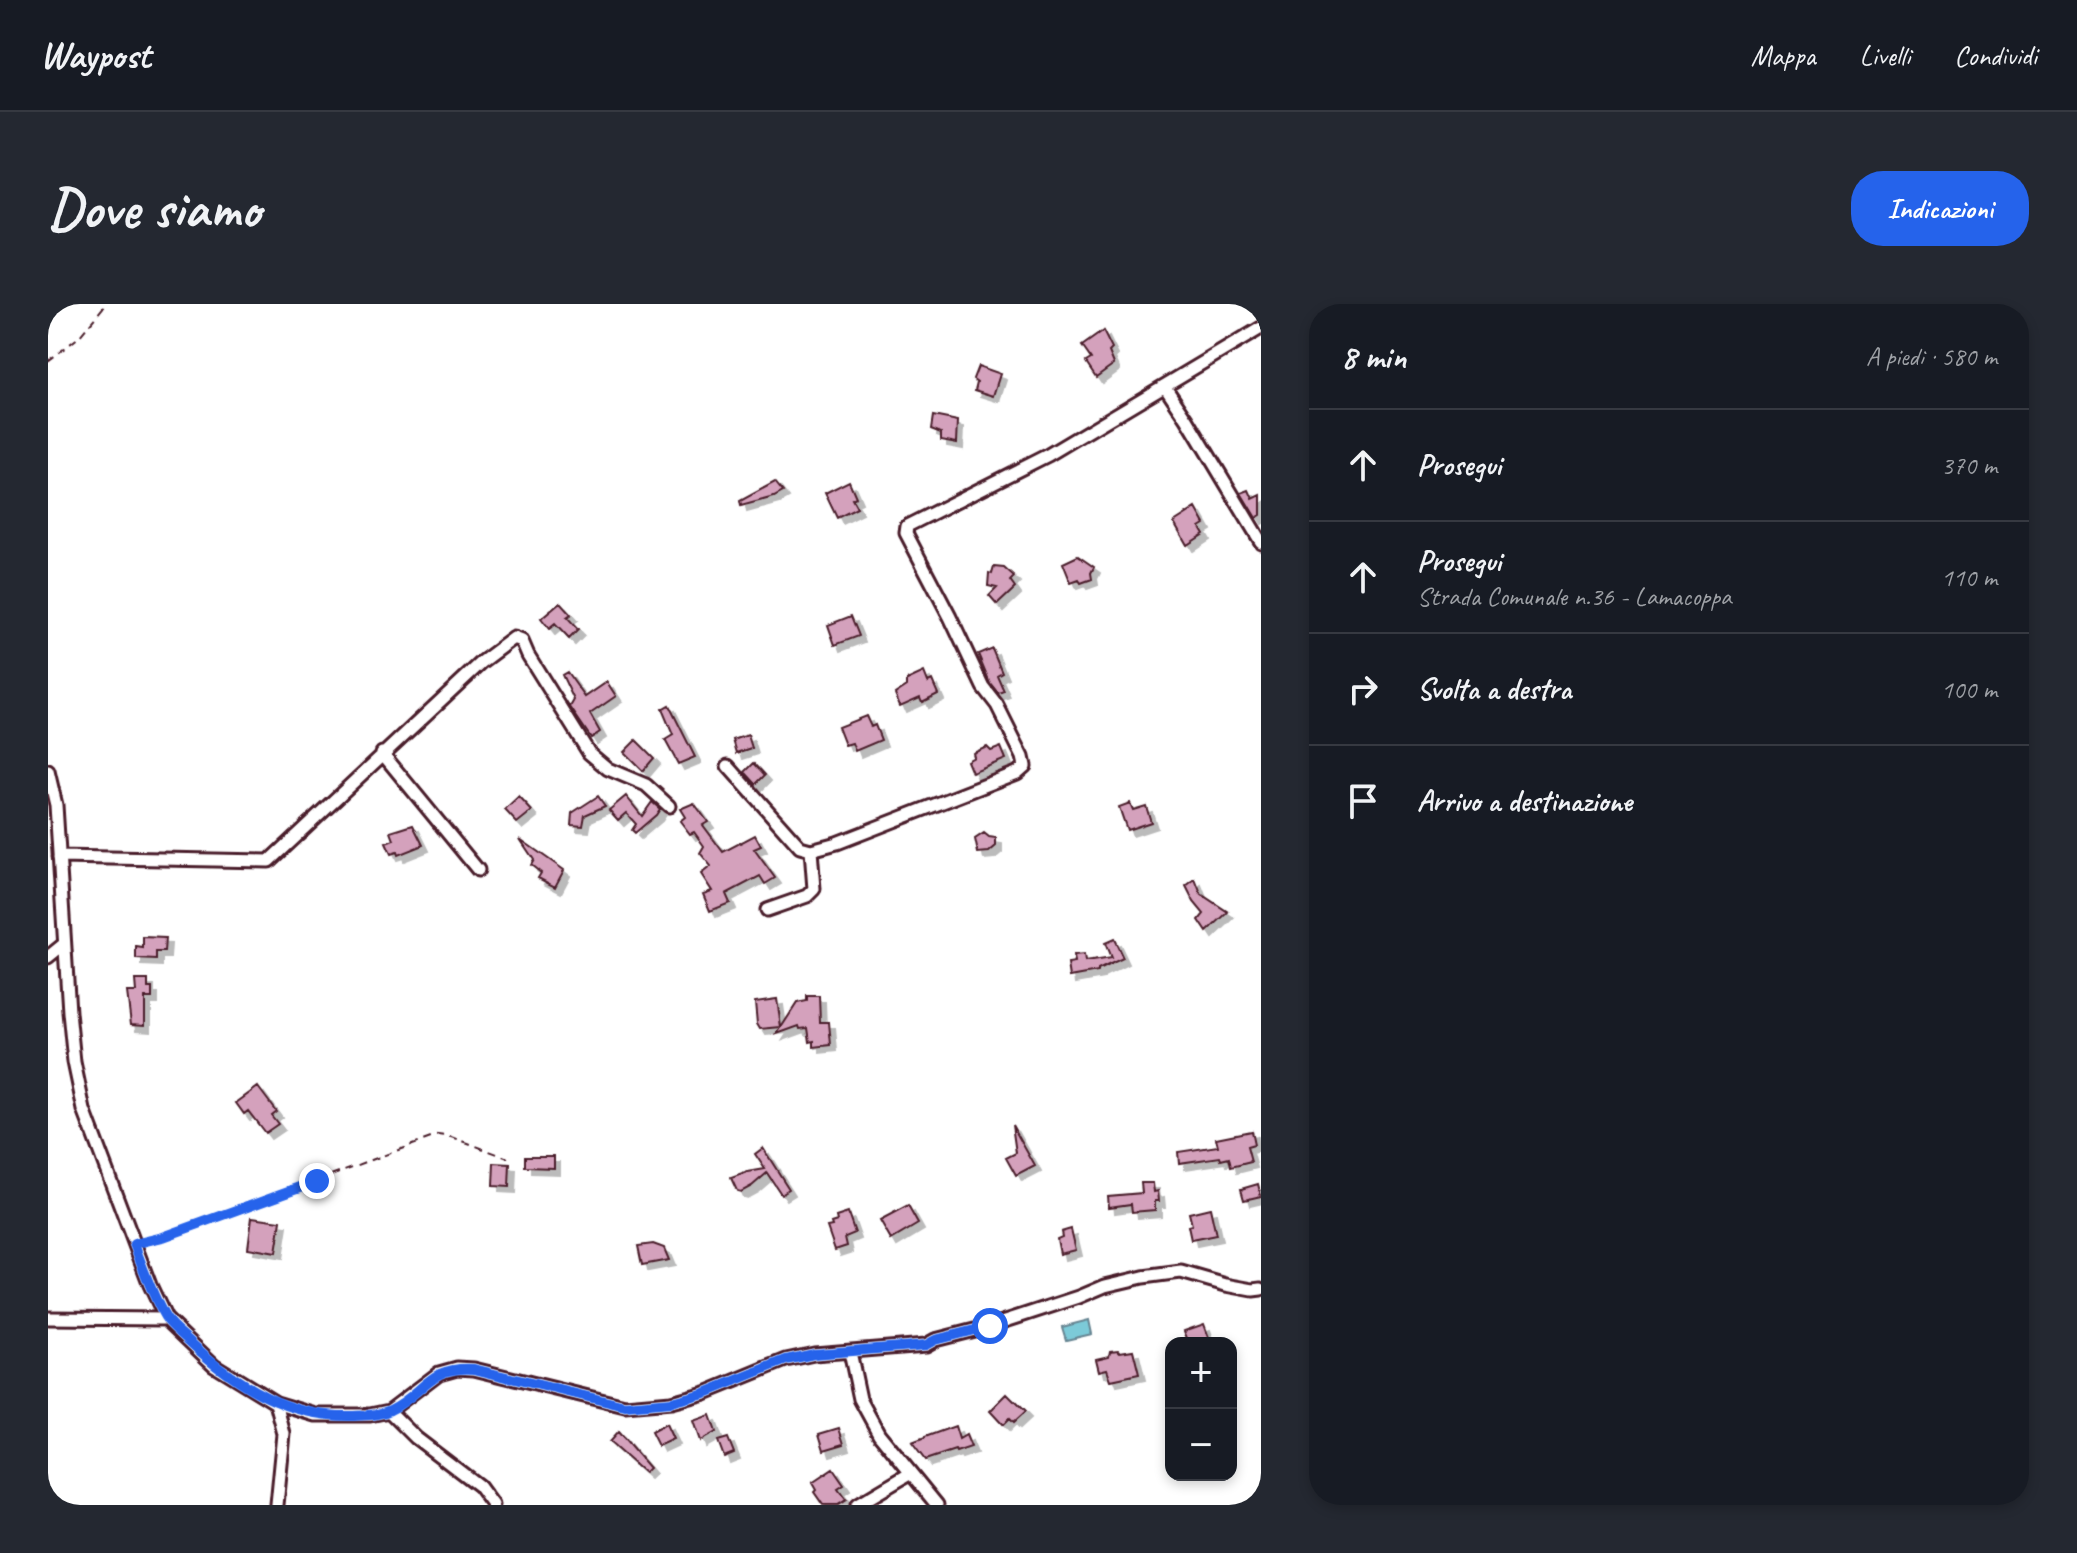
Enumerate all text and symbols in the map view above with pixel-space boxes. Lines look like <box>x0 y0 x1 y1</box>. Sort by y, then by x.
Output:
text: Waypost <box>40 32 151 79</box>
text: Mappa <box>1751 38 1816 73</box>
text: Livelli <box>1860 38 1910 73</box>
text: Condividi <box>1954 38 2037 73</box>
button: Indicazioni <box>1851 171 2029 246</box>
text: Dove siamo <box>48 173 260 244</box>
text: 8 min <box>1341 335 1406 378</box>
text: A piedi · 580 m <box>1866 340 1997 373</box>
icon: ahead <box>1341 443 1385 487</box>
text: Prosegui <box>1417 446 1501 484</box>
text: 370 m <box>1941 449 1997 482</box>
text: Prosegui <box>1417 542 1501 580</box>
icon: ahead <box>1341 555 1385 599</box>
text: 110 m <box>1941 561 1997 594</box>
text: Strada Comunale n.36 - Lamacoppa <box>1417 580 1731 613</box>
icon: right <box>1341 667 1385 711</box>
text: Svolta a destra <box>1417 670 1571 708</box>
text: 100 m <box>1941 673 1997 706</box>
icon: arrive <box>1341 779 1385 823</box>
text: Arrivo a destinazione <box>1417 782 1632 820</box>
route end <box>299 1163 335 1199</box>
route start <box>972 1308 1008 1344</box>
map controls <box>1165 1337 1237 1481</box>
button: + <box>1165 1337 1237 1409</box>
button: − <box>1165 1409 1237 1481</box>

